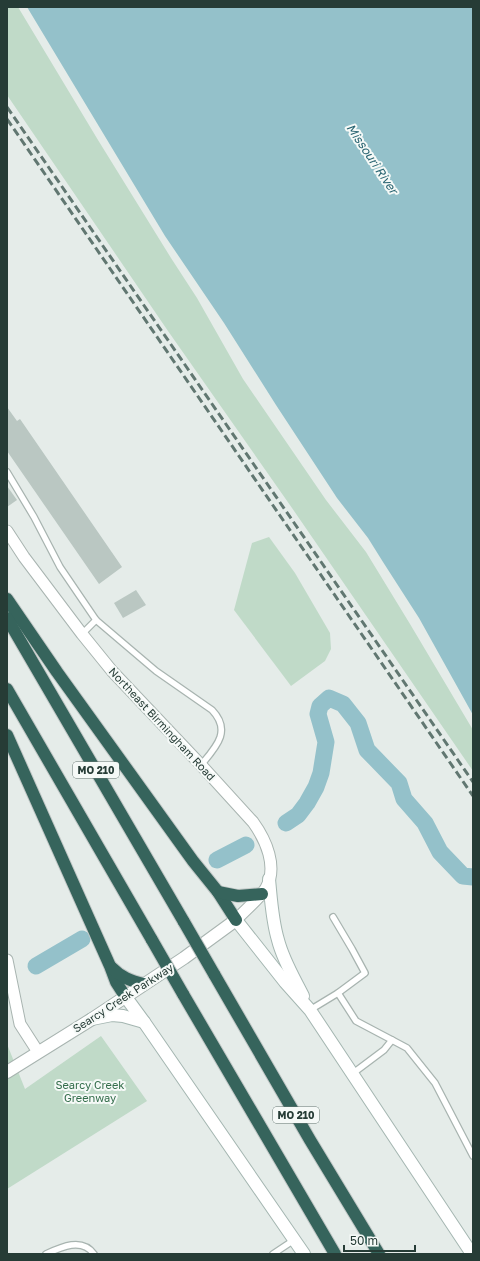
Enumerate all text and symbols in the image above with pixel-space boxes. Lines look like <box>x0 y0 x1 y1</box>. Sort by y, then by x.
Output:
water label: Missouri River <box>344 121 403 198</box>
street label: Northeast Birmingham Road <box>107 665 218 783</box>
road number: MO 210 <box>73 762 119 778</box>
street label: Searcy Creek Parkway <box>70 960 175 1035</box>
park label: Searcy Creek Greenway <box>55 1078 125 1104</box>
road number: MO 210 <box>273 1107 319 1123</box>
scale bar <box>344 1227 415 1253</box>
text: 50 m <box>350 1233 378 1248</box>

